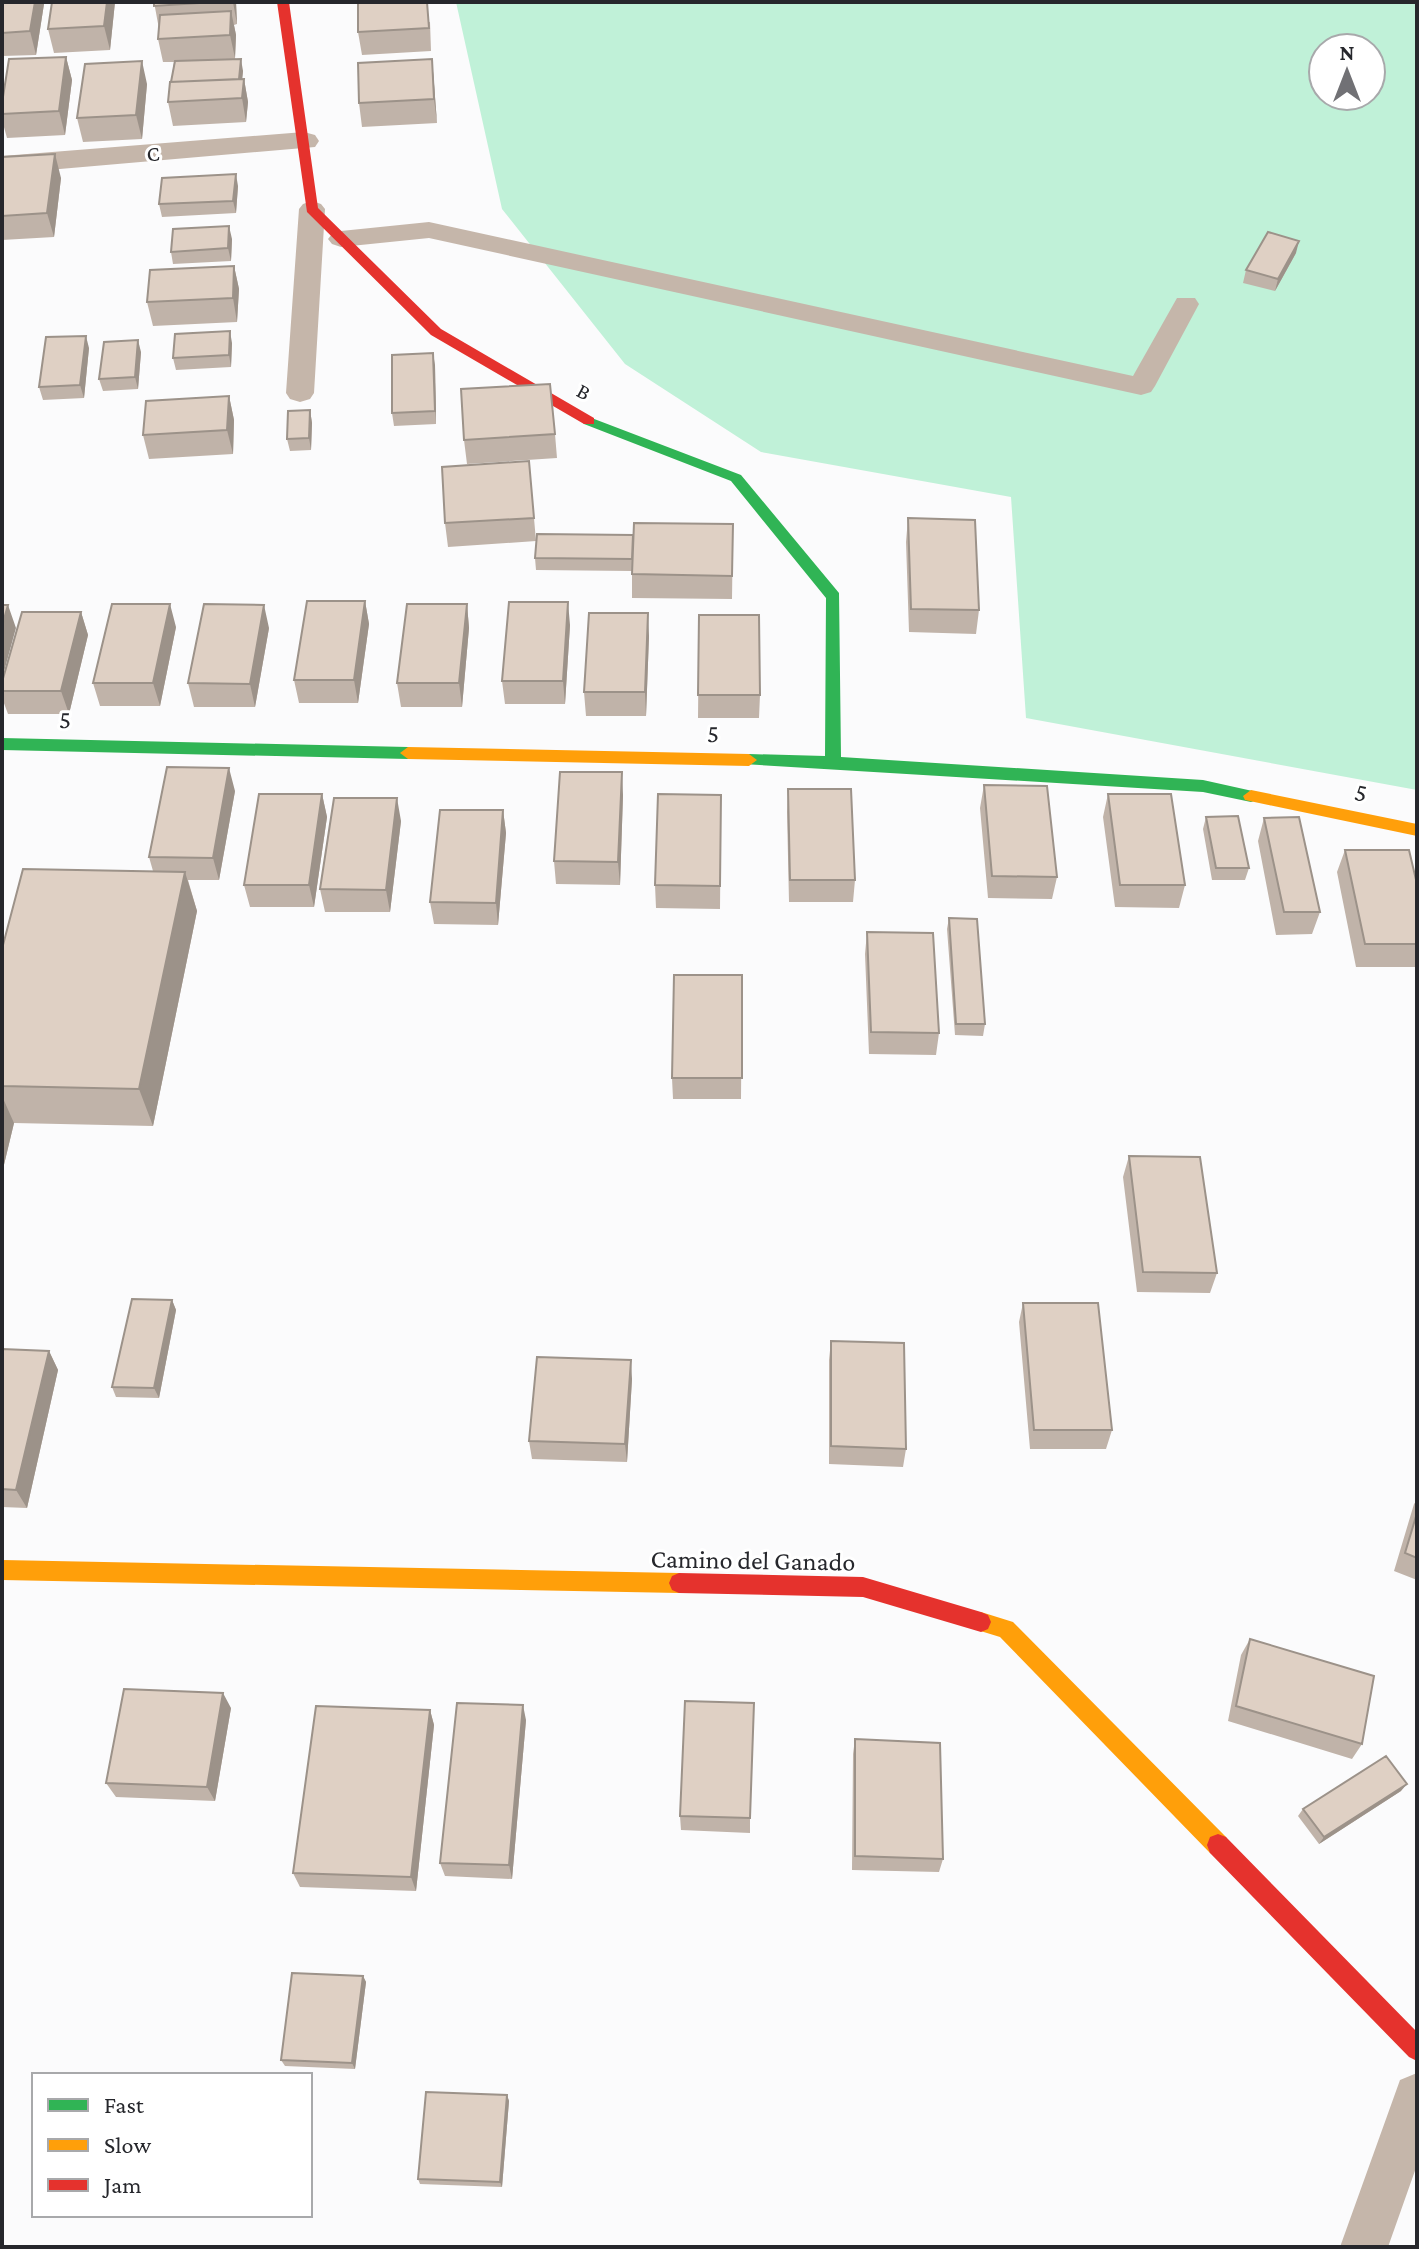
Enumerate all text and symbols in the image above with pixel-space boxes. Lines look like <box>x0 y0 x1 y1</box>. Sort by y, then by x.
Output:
north arrow <box>1307 32 1387 112</box>
text: N <box>1340 40 1355 65</box>
street label: C <box>145 140 161 167</box>
street label: B <box>573 378 595 405</box>
street label: 5 <box>59 705 71 734</box>
street label: 5 <box>707 719 719 748</box>
street label: 5 <box>1352 777 1370 808</box>
street label: Camino del Ganado <box>650 1544 856 1577</box>
legend <box>32 2073 312 2217</box>
text: Fast <box>104 2091 145 2118</box>
text: Slow <box>104 2131 151 2158</box>
text: Jam <box>102 2171 142 2198</box>

